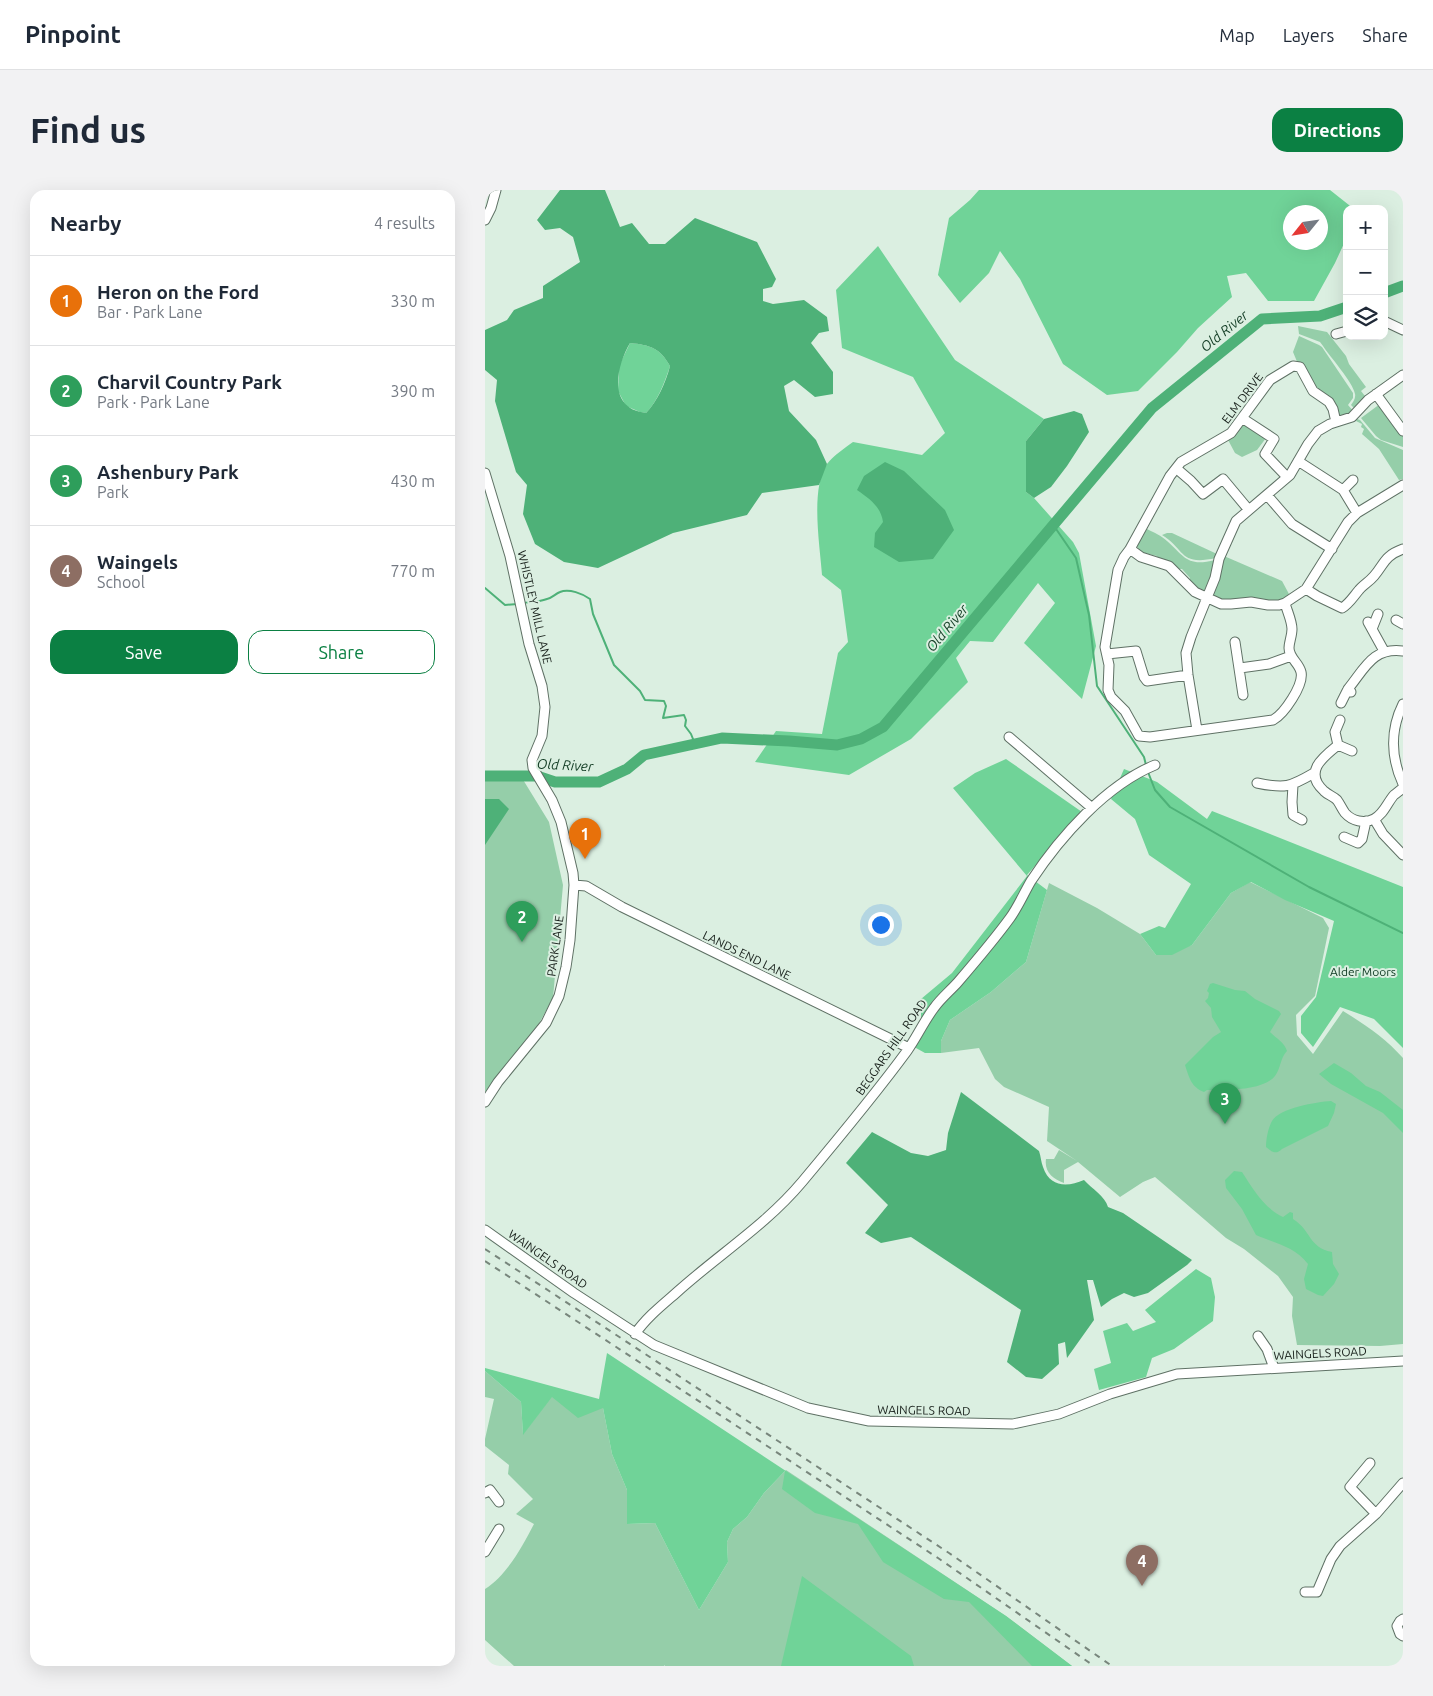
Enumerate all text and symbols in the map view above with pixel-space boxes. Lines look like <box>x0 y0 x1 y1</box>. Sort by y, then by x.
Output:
text: Pinpoint <box>25 21 121 48</box>
text: Map <box>1219 25 1255 45</box>
text: Layers <box>1283 25 1334 45</box>
text: Share <box>1362 25 1408 45</box>
button: Directions <box>1272 108 1403 152</box>
text: Find us <box>30 110 146 150</box>
north arrow <box>1283 205 1328 250</box>
map controls <box>1343 205 1388 340</box>
button: + <box>1343 205 1388 250</box>
text: Nearby <box>50 211 121 235</box>
text: 4 results <box>374 214 435 232</box>
button: − <box>1343 250 1388 295</box>
text: Heron on the Ford <box>97 281 259 303</box>
text: 1 <box>61 292 71 310</box>
text: 330 m <box>390 292 435 310</box>
button: layers <box>1343 295 1388 340</box>
text: Bar · Park Lane <box>97 303 203 321</box>
water label: Old River <box>1197 307 1252 355</box>
street label: ELM DRIVE <box>1219 370 1265 426</box>
text: Charvil Country Park <box>97 371 282 393</box>
text: 2 <box>61 382 71 400</box>
text: 390 m <box>390 382 435 400</box>
text: Park · Park Lane <box>97 393 210 411</box>
text: Ashenbury Park <box>97 461 239 483</box>
text: 3 <box>61 472 71 490</box>
text: 430 m <box>390 472 435 490</box>
text: Park <box>97 483 129 501</box>
street label: WHISTLEY MILL LANE <box>516 549 554 665</box>
text: Waingels <box>97 551 178 573</box>
text: 4 <box>61 562 71 580</box>
text: 770 m <box>390 562 435 580</box>
text: School <box>97 573 145 591</box>
water label: Old River <box>923 601 972 655</box>
button: Save <box>50 630 238 674</box>
button: Share <box>248 630 435 674</box>
water label: Old River <box>536 756 594 775</box>
pin: 1 <box>569 818 601 859</box>
pin: 2 <box>506 901 538 942</box>
your location <box>868 912 894 938</box>
street label: PARK LANE <box>544 914 566 977</box>
street label: LANDS END LANE <box>701 928 793 982</box>
park label: Alder Moors <box>1330 965 1396 978</box>
street label: BEGGARS HILL ROAD <box>853 997 929 1097</box>
pin: 3 <box>1209 1083 1241 1124</box>
street label: WAINGELS ROAD <box>506 1227 590 1291</box>
street label: WAINGELS ROAD <box>1273 1344 1367 1362</box>
street label: WAINGELS ROAD <box>877 1403 971 1417</box>
pin: 4 <box>1126 1545 1158 1586</box>

